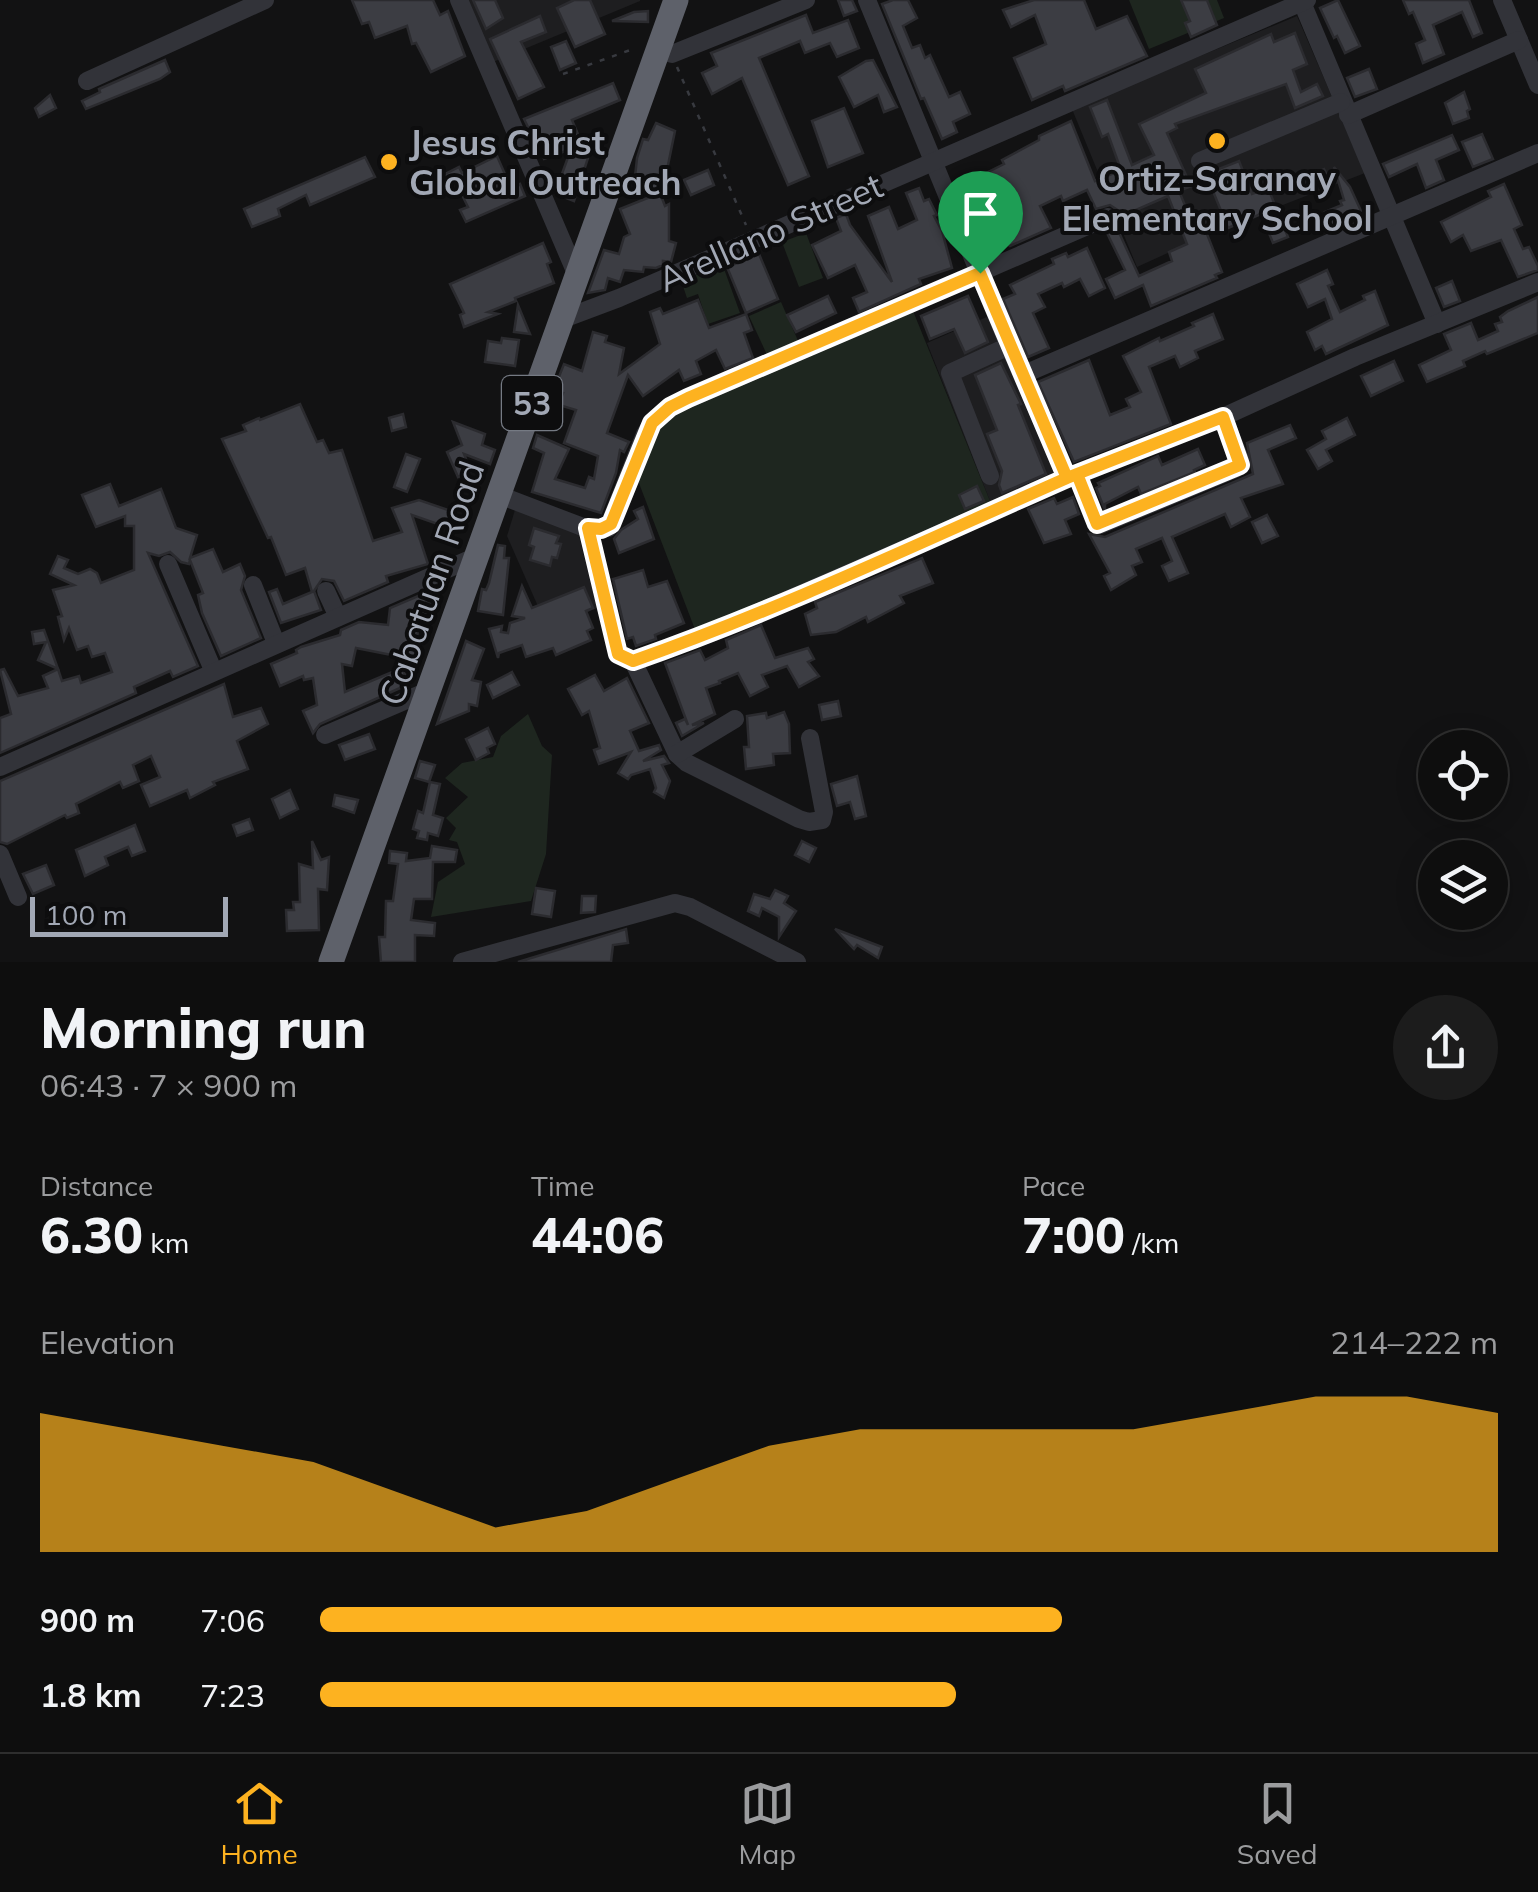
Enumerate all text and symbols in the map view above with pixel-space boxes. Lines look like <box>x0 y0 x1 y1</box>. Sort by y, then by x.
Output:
place label: Jesus Christ Global Outreach <box>409 120 682 204</box>
marker: Ortiz-Saranay Elementary School <box>1206 130 1228 152</box>
marker: Jesus Christ Global Outreach <box>378 151 400 173</box>
place label: Ortiz-Saranay Elementary School <box>1061 156 1373 240</box>
street label: Arellano Street <box>651 163 889 301</box>
pin <box>938 171 1023 274</box>
icon: arrive <box>953 186 1008 241</box>
road number: 53 <box>502 376 562 430</box>
street label: Cabatuan Road <box>369 455 493 711</box>
map controls <box>1418 730 1508 930</box>
button: locate <box>1418 730 1508 820</box>
button: layers <box>1418 840 1508 930</box>
scale bar <box>30 892 228 936</box>
text: 100 m <box>45 897 127 932</box>
text: Morning run <box>40 993 367 1062</box>
button: share <box>1393 995 1498 1100</box>
text: 06:43 · 7 × 900 m <box>40 1065 297 1105</box>
text: Distance <box>40 1168 153 1203</box>
text: Time <box>531 1168 594 1203</box>
text: Pace <box>1022 1168 1085 1203</box>
text: 6.30 <box>40 1203 143 1266</box>
text: 44:06 <box>531 1203 664 1266</box>
text: 7:00 <box>1022 1203 1125 1266</box>
text: km <box>143 1225 189 1260</box>
text: /km <box>1125 1225 1179 1260</box>
text: Elevation <box>40 1322 175 1362</box>
text: 214–222 m <box>1330 1322 1498 1362</box>
text: 900 m <box>40 1600 135 1640</box>
text: 7:06 <box>200 1600 265 1640</box>
text: 1.8 km <box>40 1675 142 1715</box>
text: 7:23 <box>200 1675 265 1715</box>
tab: Home <box>220 1776 298 1871</box>
tab: Map <box>738 1776 796 1871</box>
tab: Saved <box>1237 1776 1318 1871</box>

